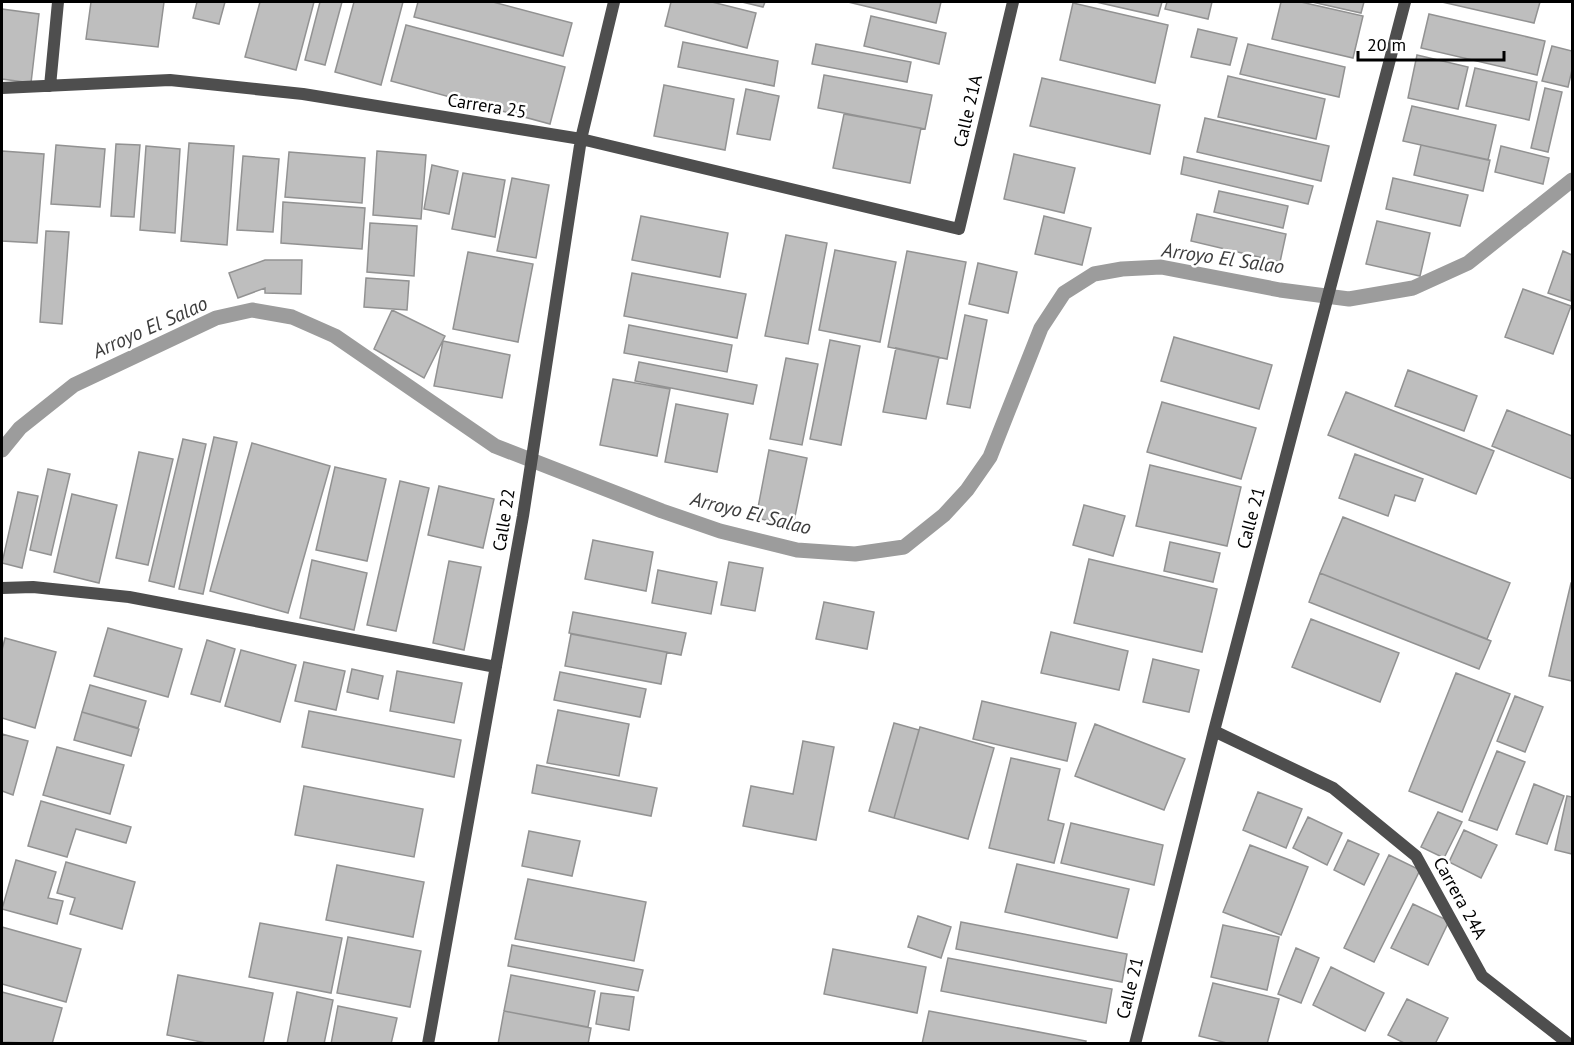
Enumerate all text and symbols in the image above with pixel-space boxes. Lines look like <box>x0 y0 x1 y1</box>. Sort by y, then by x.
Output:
scale bar <box>1358 24 1504 62</box>
text: 20 m <box>1367 33 1406 56</box>
street label: Calle 21A <box>948 72 987 149</box>
street label: Carrera 25 <box>446 88 528 123</box>
water label: Arroyo El Salao <box>1159 236 1286 279</box>
water label: Arroyo El Salao <box>87 290 212 364</box>
street label: Calle 21 <box>1231 484 1270 551</box>
water label: Arroyo El Salao <box>687 485 814 541</box>
street label: Calle 22 <box>487 487 520 553</box>
street label: Carrera 24A <box>1428 853 1493 943</box>
street label: Calle 21 <box>1111 955 1148 1021</box>

